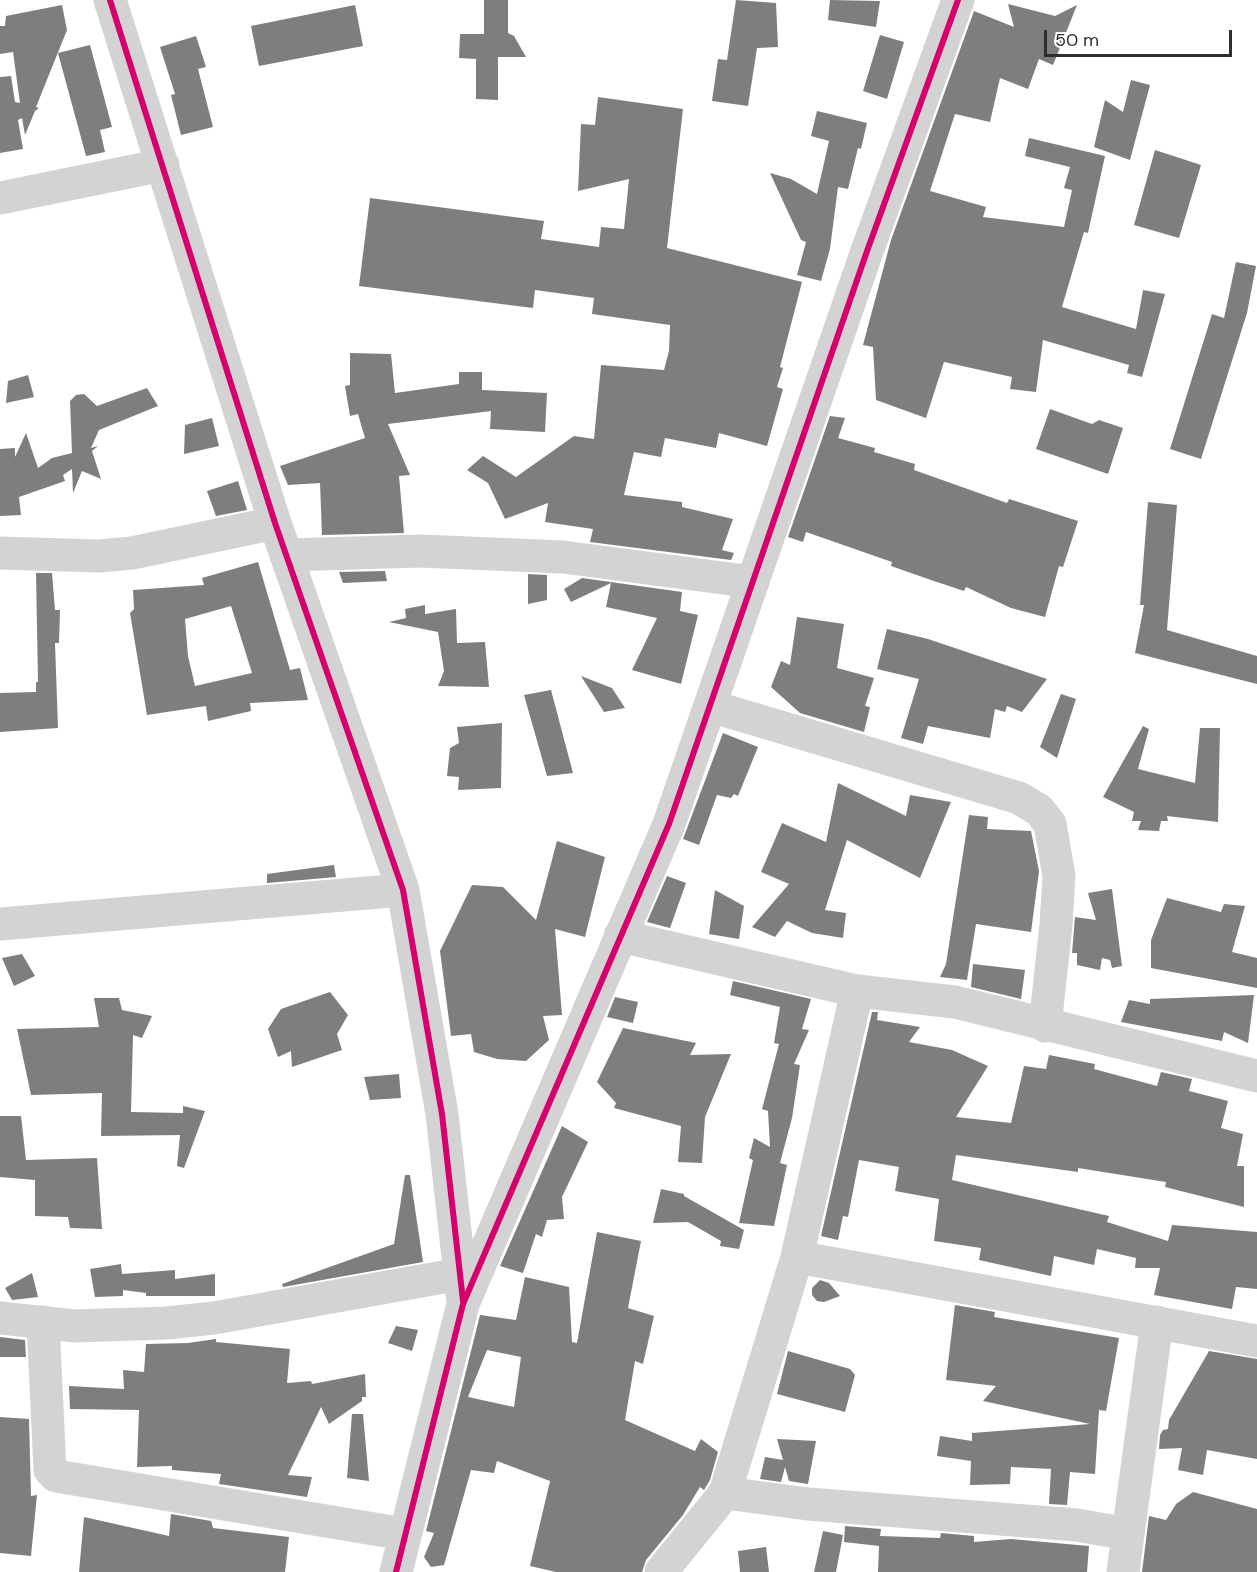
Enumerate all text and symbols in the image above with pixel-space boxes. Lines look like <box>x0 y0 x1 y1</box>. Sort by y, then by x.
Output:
scale bar <box>1047 18 1234 56</box>
text: 50 m <box>1055 28 1099 52</box>

